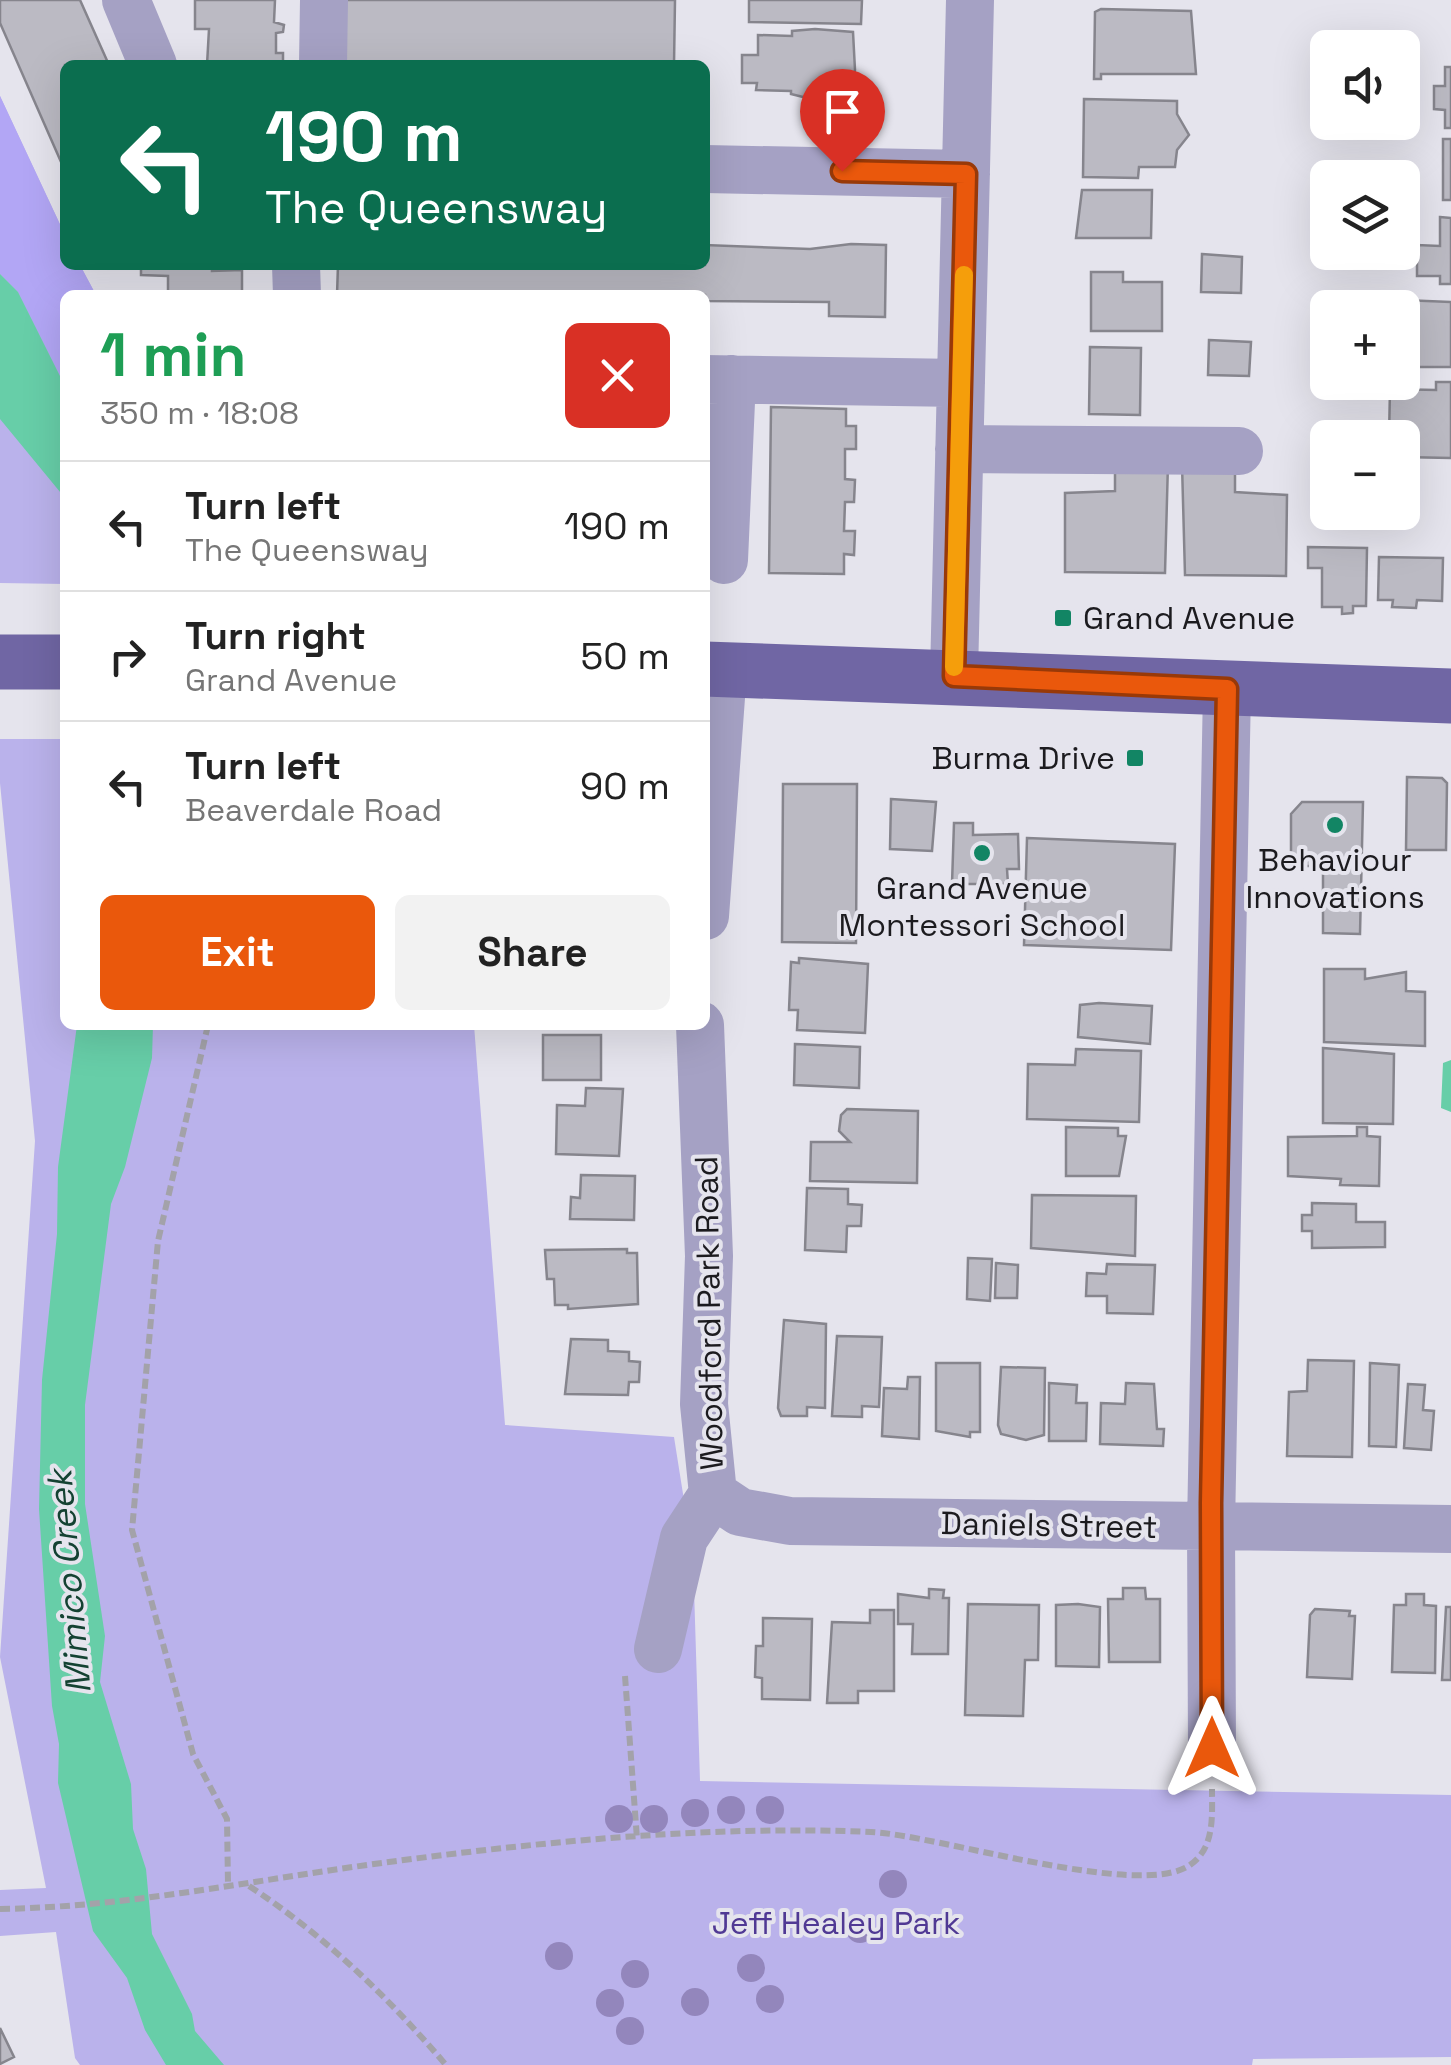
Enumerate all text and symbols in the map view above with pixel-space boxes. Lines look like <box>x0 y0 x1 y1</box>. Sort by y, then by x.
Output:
map controls <box>1310 30 1420 530</box>
button: sound <box>1310 30 1420 140</box>
pin <box>800 69 885 172</box>
icon: arrive <box>815 84 870 139</box>
text: 190 m <box>265 92 463 181</box>
icon: left <box>100 100 230 230</box>
button: layers <box>1310 160 1420 270</box>
text: The Queensway <box>265 179 608 236</box>
button: + <box>1310 290 1420 400</box>
text: 1 min <box>100 317 247 394</box>
button: close <box>565 323 670 428</box>
text: 350 m · 18:08 <box>100 393 299 433</box>
button: − <box>1310 420 1420 530</box>
text: Turn left <box>185 482 341 530</box>
icon: left <box>100 499 155 554</box>
text: 190 m <box>564 502 670 550</box>
text: The Queensway <box>185 530 429 570</box>
place label: Grand Avenue <box>1083 598 1295 638</box>
marker: Grand Avenue <box>1052 607 1074 629</box>
text: Turn right <box>185 612 366 660</box>
icon: right <box>100 629 155 684</box>
text: 50 m <box>580 632 670 680</box>
text: Grand Avenue <box>185 660 397 700</box>
place label: Burma Drive <box>931 738 1115 778</box>
text: Turn left <box>185 742 341 790</box>
marker: Burma Drive <box>1124 747 1146 769</box>
icon: left <box>100 759 155 814</box>
text: 90 m <box>580 762 670 810</box>
text: Beaverdale Road <box>185 790 442 830</box>
marker: Behaviour Innovations <box>1324 814 1346 836</box>
place label: Behaviour Innovations <box>1245 840 1425 917</box>
marker: Grand Avenue Montessori School <box>971 842 993 864</box>
place label: Grand Avenue Montessori School <box>838 868 1126 945</box>
button: Exit <box>100 895 375 1010</box>
button: Share <box>395 895 670 1010</box>
street label: Woodford Park Road <box>686 1155 732 1471</box>
water label: Mimico Creek <box>37 1464 101 1696</box>
street label: Daniels Street <box>940 1503 1158 1547</box>
position arrow <box>1160 1696 1264 1800</box>
park label: Jeff Healey Park <box>712 1903 960 1943</box>

